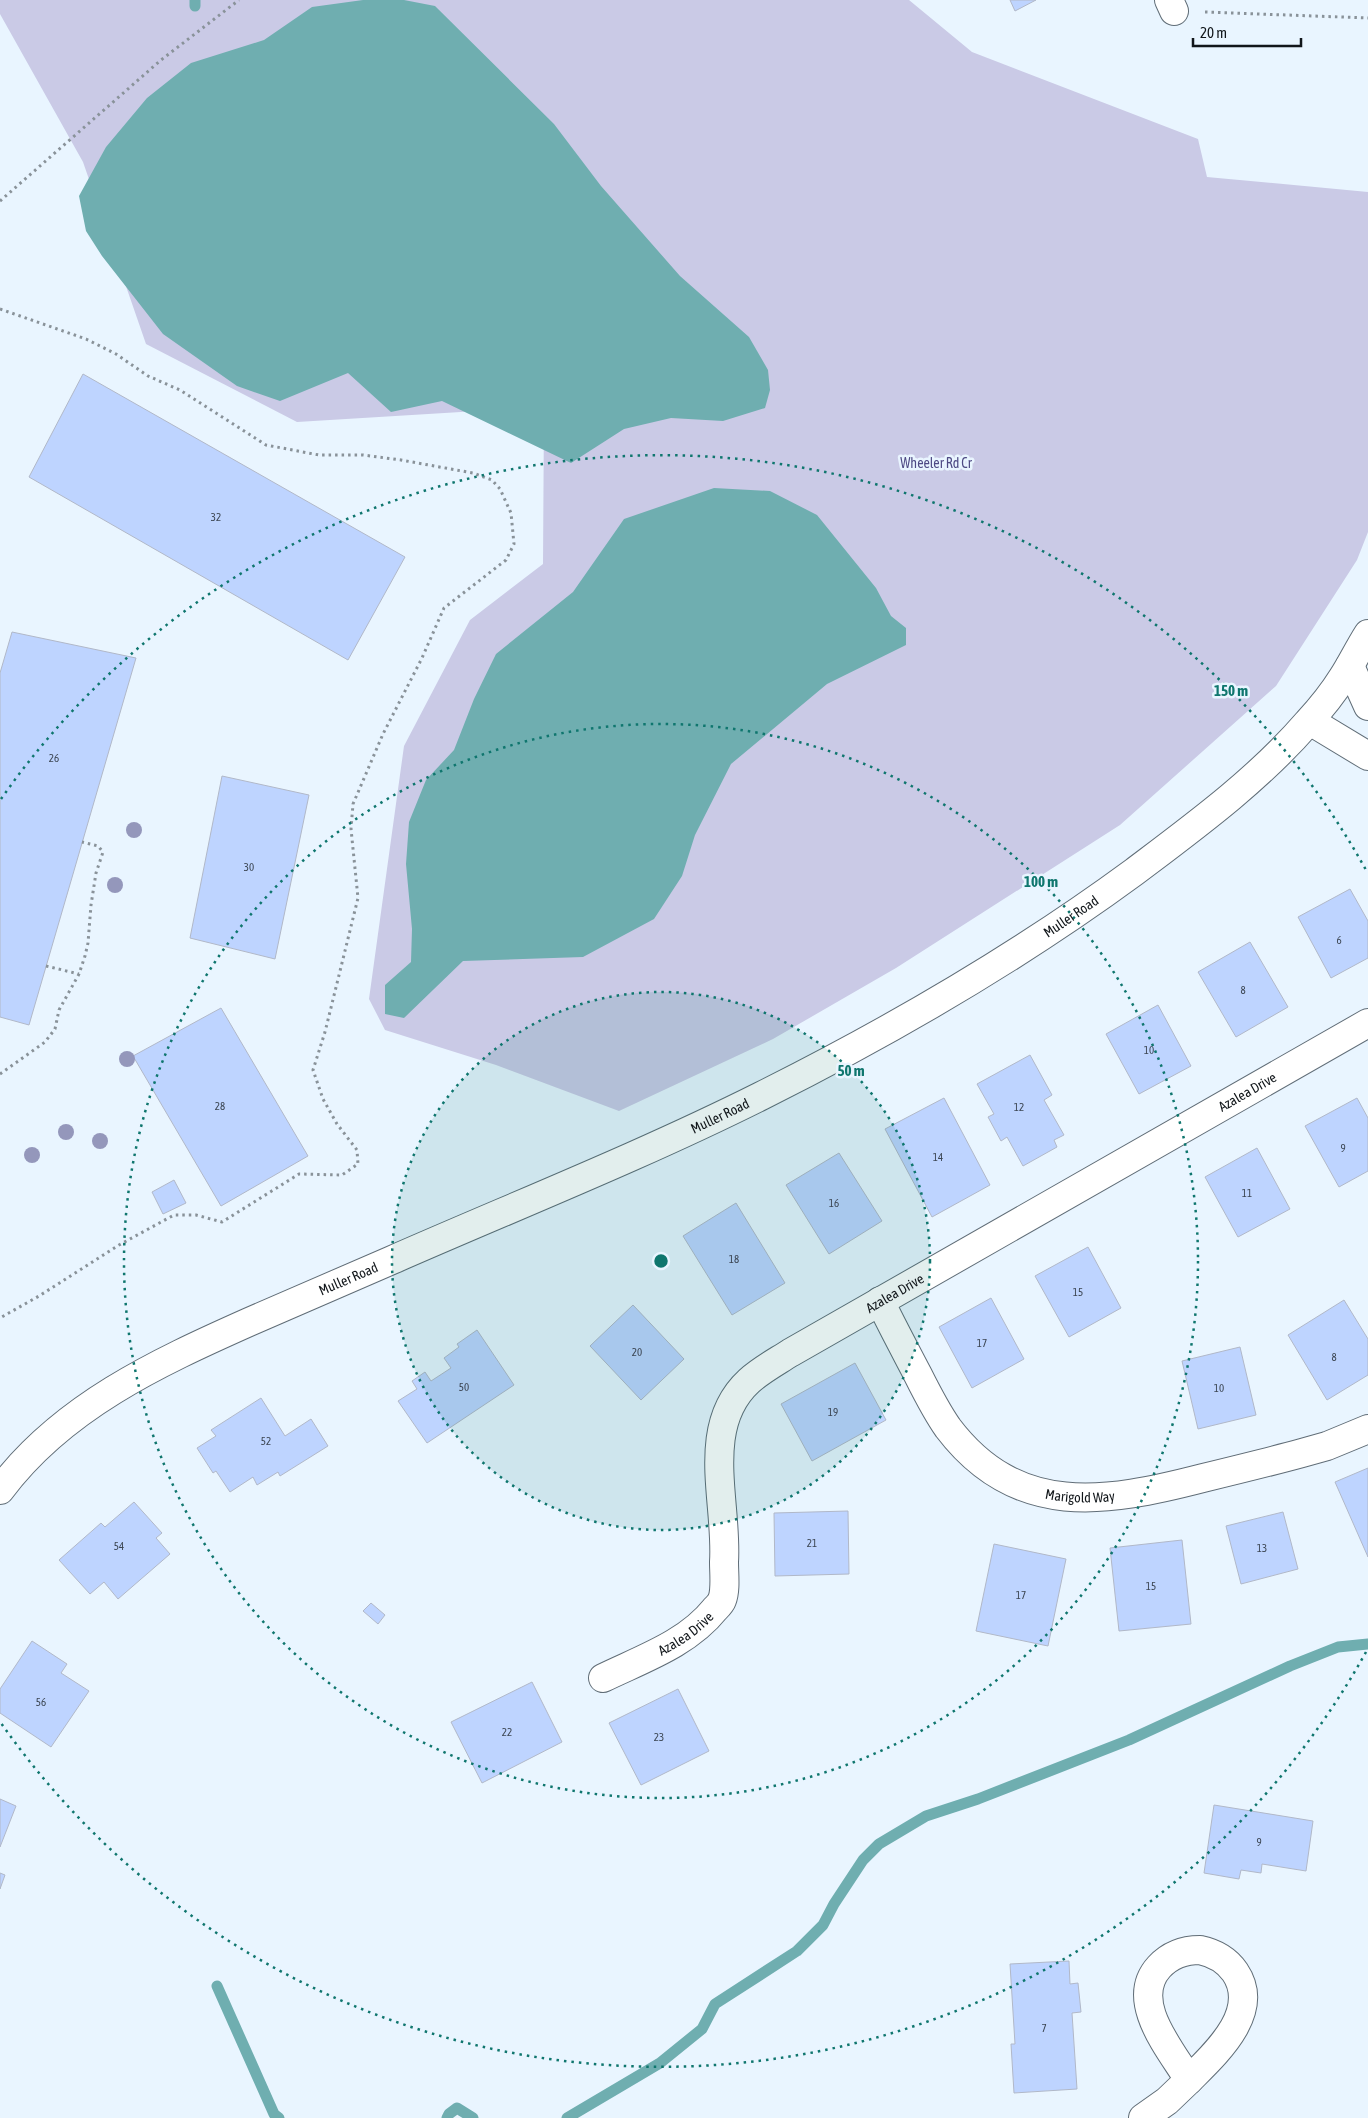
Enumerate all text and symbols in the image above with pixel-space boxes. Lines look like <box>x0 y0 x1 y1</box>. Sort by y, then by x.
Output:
scale bar <box>1193 15 1300 47</box>
text: 20 m <box>1200 24 1227 41</box>
park label: Wheeler Rd Cr <box>900 455 973 471</box>
house number: 32 <box>211 511 221 523</box>
text: 150 m <box>1214 682 1248 699</box>
house number: 26 <box>49 752 59 764</box>
house number: 30 <box>244 861 254 873</box>
text: 100 m <box>1024 873 1058 890</box>
street label: Muller Road <box>1041 892 1101 941</box>
house number: 6 <box>1336 934 1342 946</box>
house number: 8 <box>1240 984 1246 996</box>
house number: 10 <box>1144 1044 1154 1056</box>
text: 50 m <box>838 1062 865 1079</box>
street label: Azalea Drive <box>1216 1069 1279 1115</box>
street label: Muller Road <box>688 1095 752 1137</box>
house number: 28 <box>215 1100 225 1112</box>
house number: 12 <box>1014 1101 1024 1113</box>
house number: 9 <box>1340 1142 1346 1154</box>
house number: 14 <box>933 1151 943 1163</box>
house number: 11 <box>1242 1187 1252 1199</box>
house number: 16 <box>829 1197 839 1209</box>
centre of rings <box>652 1252 670 1270</box>
house number: 18 <box>729 1253 739 1265</box>
street label: Muller Road <box>316 1259 380 1299</box>
street label: Azalea Drive <box>863 1270 927 1316</box>
house number: 15 <box>1073 1286 1083 1298</box>
house number: 17 <box>977 1337 987 1349</box>
house number: 20 <box>632 1346 642 1358</box>
house number: 8 <box>1331 1351 1337 1363</box>
house number: 50 <box>459 1381 469 1393</box>
house number: 10 <box>1214 1382 1224 1394</box>
house number: 19 <box>828 1406 838 1418</box>
house number: 52 <box>261 1435 271 1447</box>
street label: Marigold Way <box>1044 1486 1116 1505</box>
house number: 21 <box>807 1537 817 1549</box>
house number: 54 <box>114 1540 124 1552</box>
house number: 13 <box>1257 1542 1267 1554</box>
house number: 15 <box>1146 1580 1156 1592</box>
house number: 17 <box>1016 1589 1026 1601</box>
street label: Azalea Drive <box>655 1609 716 1659</box>
house number: 56 <box>36 1696 46 1708</box>
house number: 22 <box>502 1726 512 1738</box>
house number: 23 <box>654 1731 664 1743</box>
house number: 9 <box>1256 1836 1262 1848</box>
house number: 7 <box>1041 2022 1047 2034</box>

